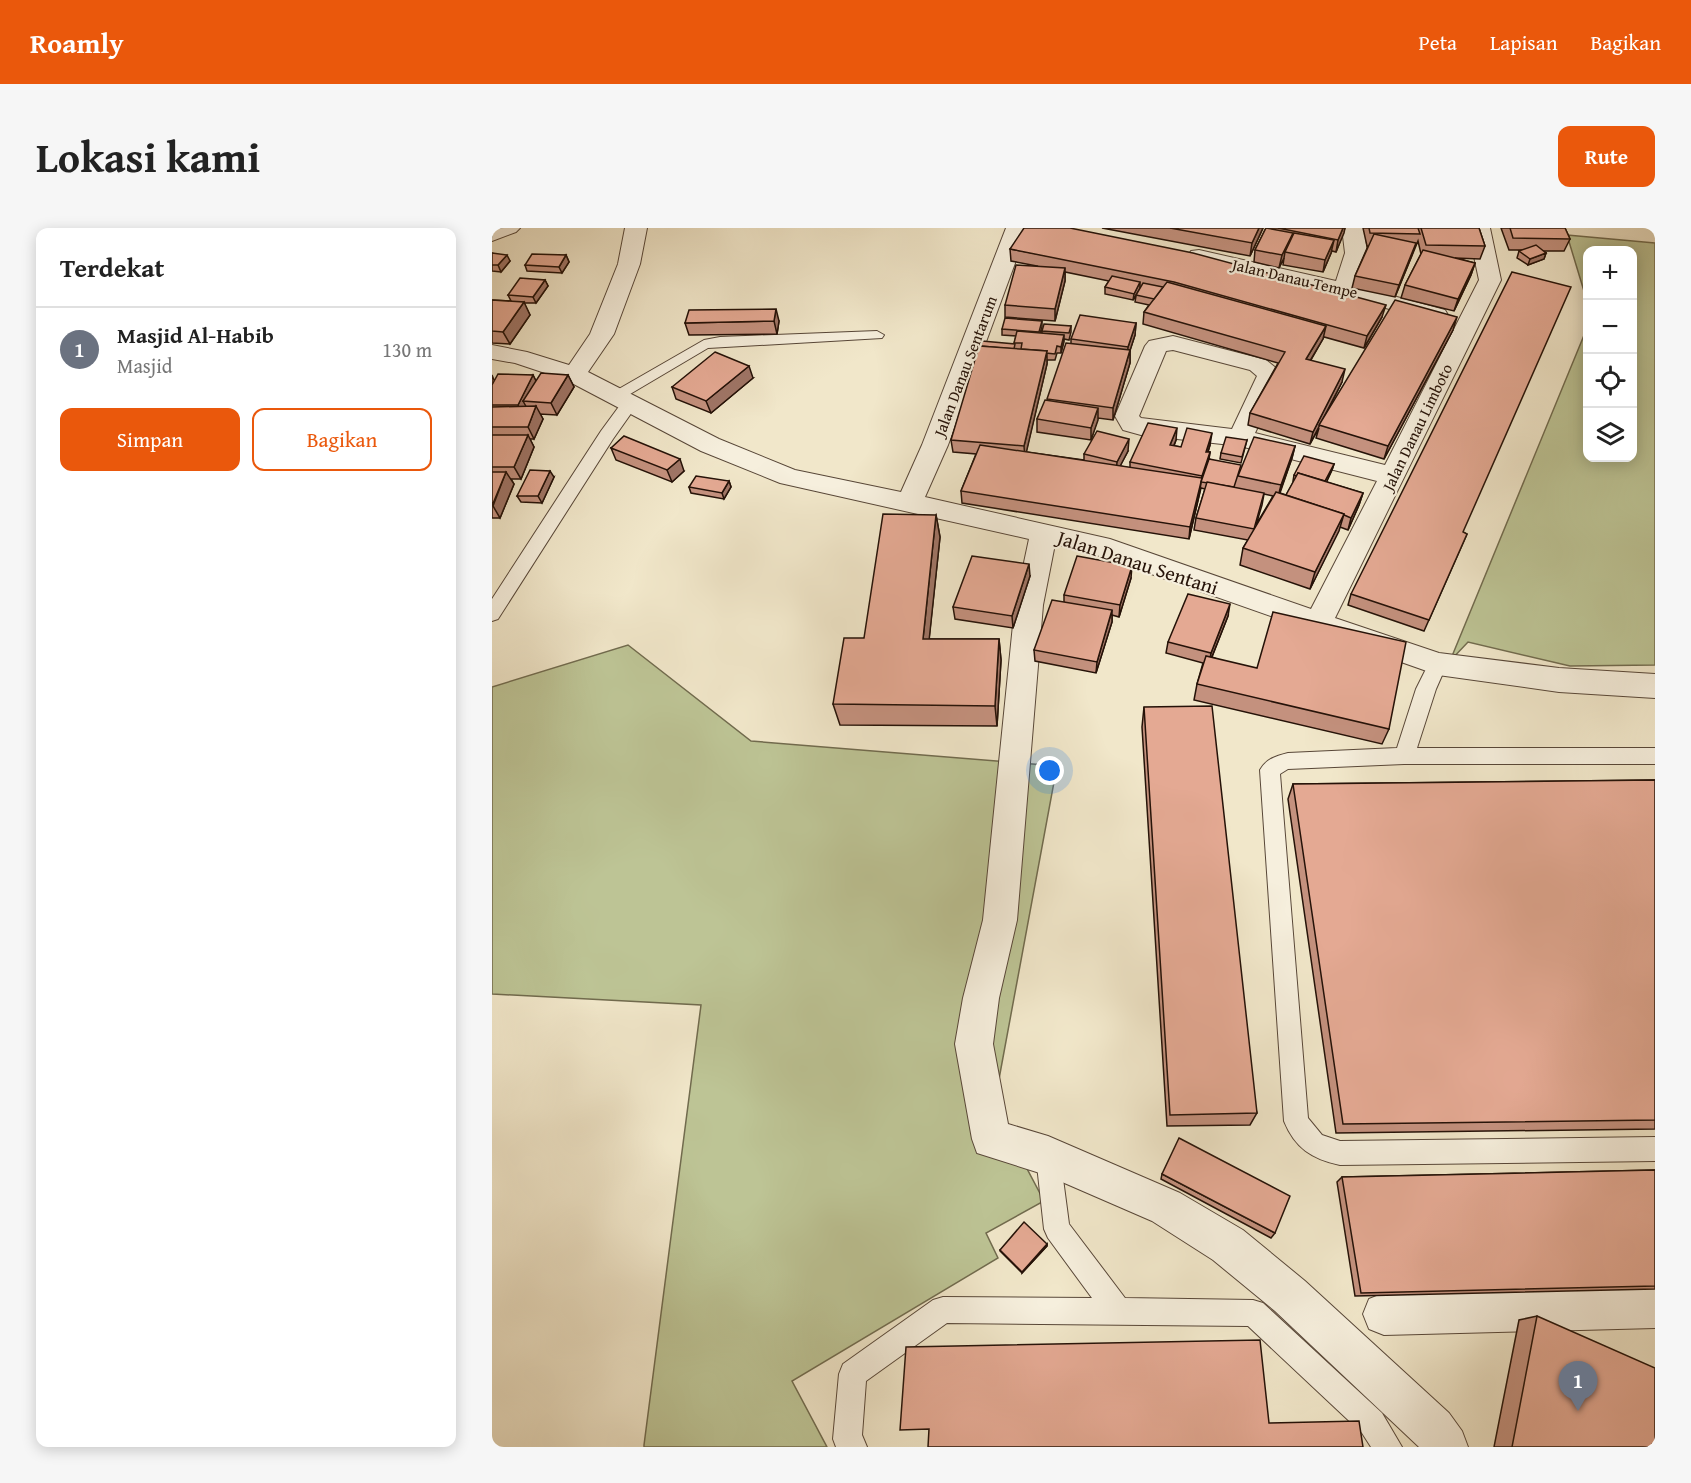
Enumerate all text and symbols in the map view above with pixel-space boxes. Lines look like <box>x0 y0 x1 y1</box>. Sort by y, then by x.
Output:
text: Roamly <box>30 22 124 63</box>
text: Peta <box>1419 27 1457 58</box>
text: Lapisan <box>1490 27 1557 58</box>
text: Bagikan <box>1590 27 1661 58</box>
text: Lokasi kami <box>36 126 260 187</box>
button: Rute <box>1558 126 1655 187</box>
map controls <box>1583 246 1637 462</box>
button: + <box>1583 246 1637 300</box>
text: Terdekat <box>60 248 164 287</box>
street label: Jalan Danau Tempe <box>1228 251 1360 304</box>
street label: Jalan Danau Sentarum <box>926 292 1003 442</box>
button: − <box>1583 300 1637 354</box>
text: Masjid Al-Habib <box>117 319 274 351</box>
text: 1 <box>74 335 85 364</box>
text: 130 m <box>382 335 432 364</box>
text: Masjid <box>117 351 172 380</box>
button: locate <box>1583 354 1637 408</box>
street label: Jalan Danau Limboto <box>1375 359 1458 496</box>
button: Simpan <box>60 408 240 471</box>
button: Bagikan <box>252 408 432 471</box>
button: layers <box>1583 408 1637 462</box>
street label: Jalan Danau Sentani <box>1051 521 1223 602</box>
your location <box>1035 756 1064 785</box>
pin: 1 <box>1558 1362 1598 1411</box>

